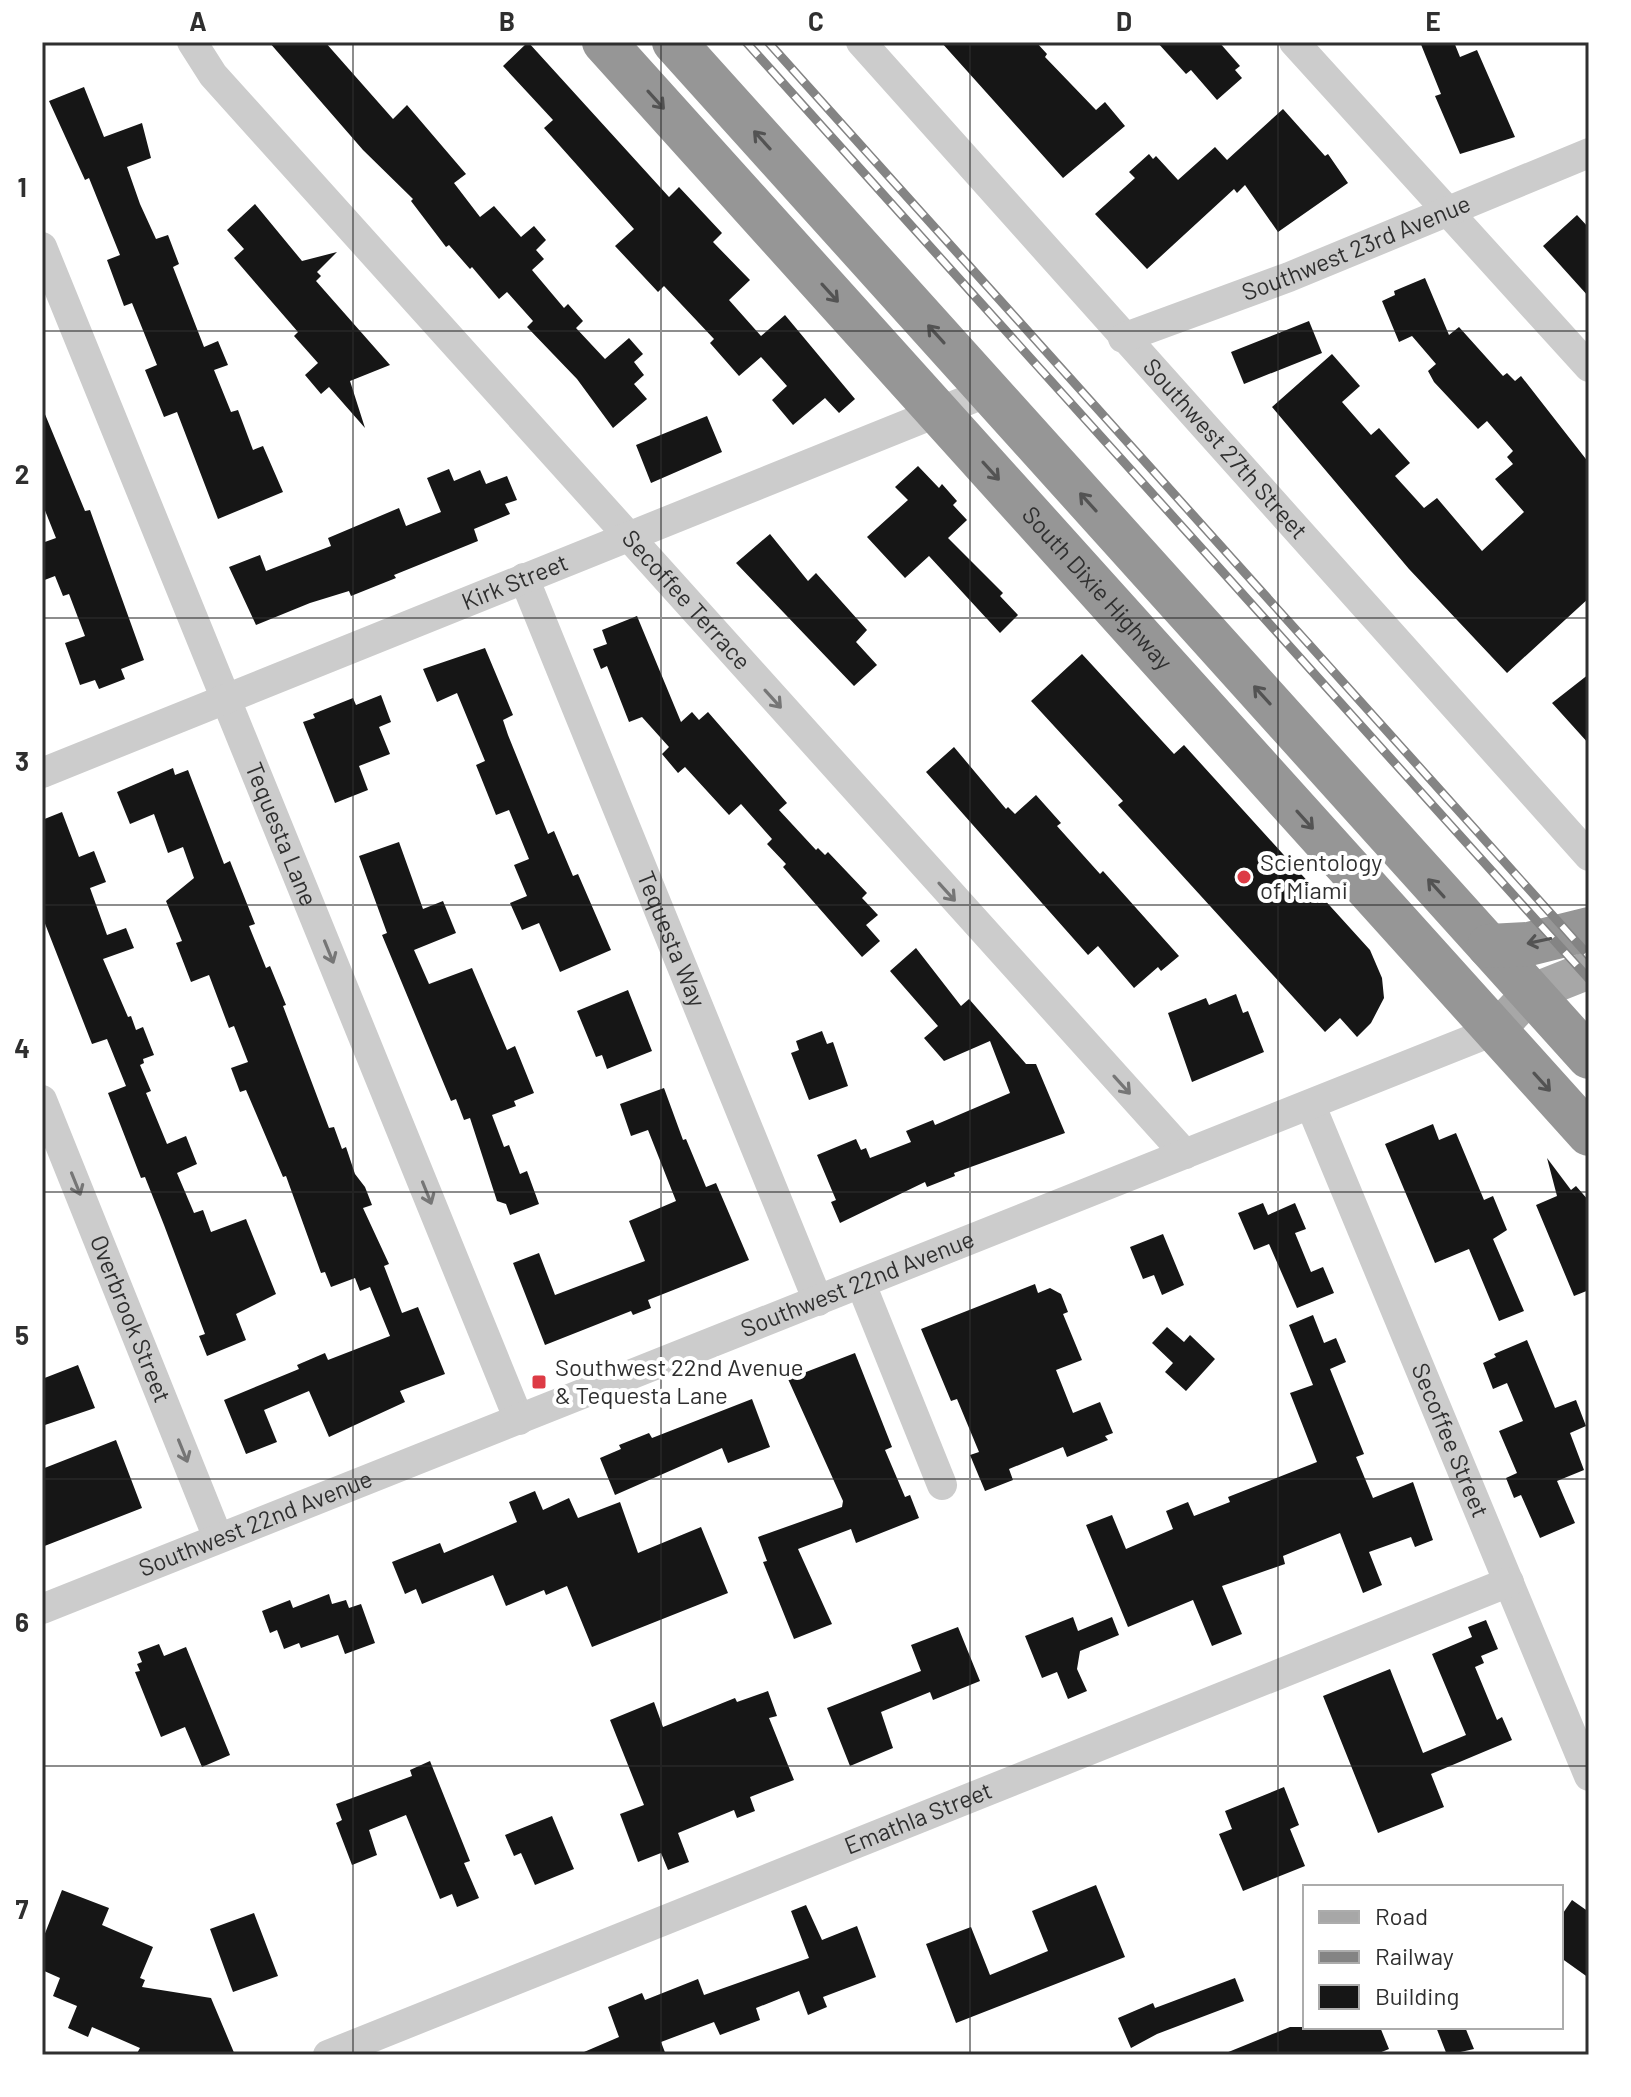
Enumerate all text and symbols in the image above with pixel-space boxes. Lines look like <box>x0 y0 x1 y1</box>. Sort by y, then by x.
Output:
text: A <box>189 5 207 36</box>
text: B <box>499 5 515 36</box>
text: C <box>808 5 824 36</box>
text: D <box>1116 5 1132 36</box>
text: E <box>1425 5 1441 36</box>
one-way arrow <box>647 89 665 109</box>
one-way arrow <box>754 131 772 151</box>
text: 1 <box>17 171 27 202</box>
street label: Southwest 23rd Avenue <box>1238 188 1474 306</box>
one-way arrow <box>821 282 839 302</box>
one-way arrow <box>928 324 946 344</box>
street label: Southwest 27th Street <box>1138 352 1314 544</box>
text: 2 <box>15 458 29 489</box>
one-way arrow <box>981 460 1000 481</box>
one-way arrow <box>1079 492 1098 512</box>
street label: South Dixie Highway <box>1017 500 1179 675</box>
street label: Secoffee Terrace <box>617 523 758 675</box>
street label: Kirk Street <box>457 547 572 615</box>
one-way arrow <box>1254 686 1272 706</box>
one-way arrow <box>764 688 782 708</box>
text: 3 <box>15 745 29 776</box>
street label: Tequesta Lane <box>240 758 324 910</box>
one-way arrow <box>1296 809 1314 829</box>
place label: Scientology of Miami <box>1260 847 1382 904</box>
street label: Tequesta Way <box>632 867 713 1011</box>
marker: Scientology of Miami <box>1235 868 1253 886</box>
one-way arrow <box>1428 879 1446 899</box>
one-way arrow <box>938 881 956 901</box>
one-way arrow <box>1527 934 1553 949</box>
one-way arrow <box>323 939 337 964</box>
text: 4 <box>14 1032 30 1063</box>
one-way arrow <box>1533 1072 1552 1092</box>
one-way arrow <box>1112 1074 1130 1094</box>
one-way arrow <box>70 1171 84 1196</box>
one-way arrow <box>420 1180 435 1205</box>
street label: Southwest 22nd Avenue <box>736 1223 978 1342</box>
street label: Overbrook Street <box>85 1231 178 1406</box>
text: 5 <box>15 1319 29 1350</box>
place label: Southwest 22nd Avenue & Tequesta Lane <box>555 1352 804 1409</box>
street label: Secoffee Street <box>1406 1358 1496 1521</box>
marker: Southwest 22nd Avenue & Tequesta Lane <box>530 1373 548 1391</box>
one-way arrow <box>177 1438 191 1463</box>
street label: Southwest 22nd Avenue <box>134 1463 376 1582</box>
text: 6 <box>15 1606 29 1637</box>
street label: Emathla Street <box>840 1775 996 1860</box>
legend <box>1303 1885 1563 2029</box>
text: 7 <box>16 1893 29 1924</box>
text: Road <box>1375 1901 1428 1930</box>
text: Railway <box>1375 1941 1454 1970</box>
text: Building <box>1375 1981 1459 2010</box>

